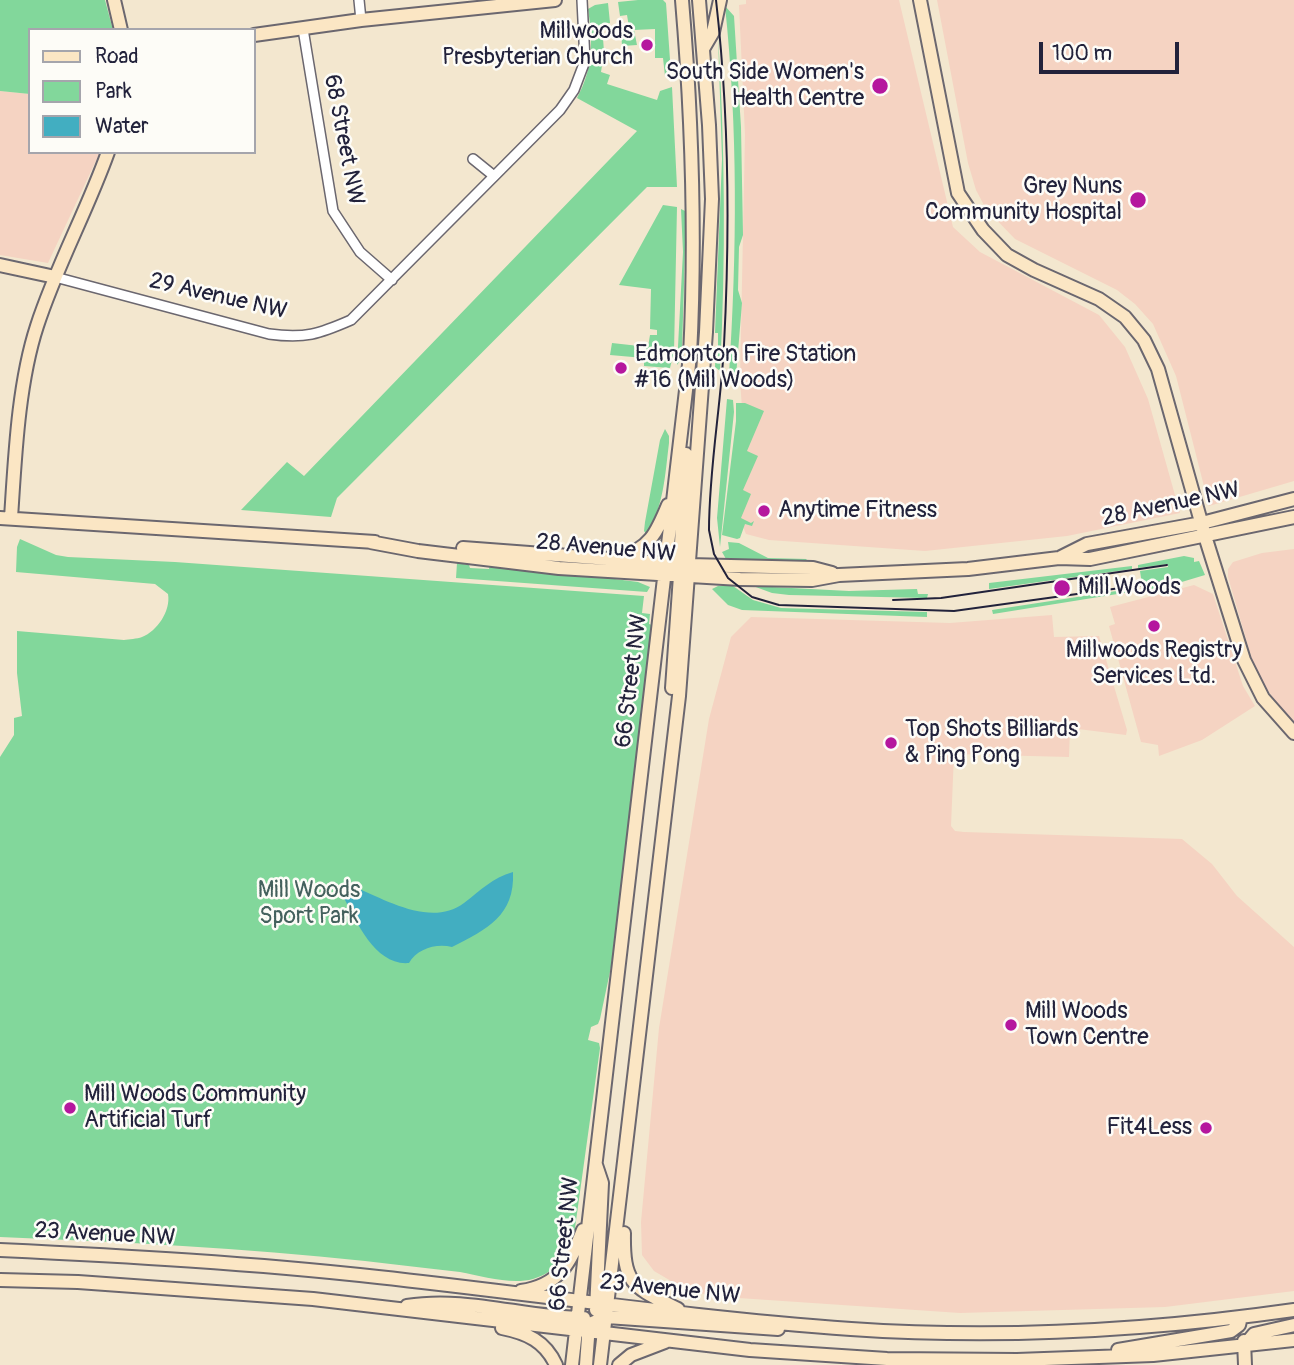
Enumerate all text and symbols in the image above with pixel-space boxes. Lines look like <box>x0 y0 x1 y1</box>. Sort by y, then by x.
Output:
place label: Millwoods Presbyterian Church <box>442 18 633 72</box>
legend <box>28 28 256 154</box>
scale bar <box>1042 28 1182 72</box>
marker: Millwoods Presbyterian Church <box>639 37 655 53</box>
text: 100 m <box>1052 40 1112 67</box>
text: Road <box>95 43 139 70</box>
place label: South Side Women's Health Centre <box>666 59 864 113</box>
street label: 68 Street NW <box>317 72 369 208</box>
marker: South Side Women's Health Centre <box>870 76 890 96</box>
text: Park <box>95 78 132 105</box>
text: Water <box>95 113 148 140</box>
place label: Grey Nuns Community Hospital <box>925 173 1122 227</box>
marker: Grey Nuns Community Hospital <box>1128 190 1148 210</box>
street label: 29 Avenue NW <box>146 268 290 326</box>
place label: Edmonton Fire Station #16 (Mill Woods) <box>635 341 856 395</box>
marker: Edmonton Fire Station #16 (Mill Woods) <box>613 360 629 376</box>
street label: 28 Avenue NW <box>1100 477 1242 533</box>
place label: Anytime Fitness <box>778 497 937 525</box>
marker: Anytime Fitness <box>756 503 772 519</box>
street label: 28 Avenue NW <box>535 529 677 569</box>
place label: Mill Woods <box>1078 574 1181 602</box>
marker: Mill Woods <box>1052 578 1072 598</box>
street label: 66 Street NW <box>610 613 654 749</box>
marker: Millwoods Registry Services Ltd. <box>1146 618 1162 634</box>
place label: Millwoods Registry Services Ltd. <box>1066 637 1242 691</box>
place label: Top Shots Billiards & Ping Pong <box>905 716 1078 770</box>
marker: Top Shots Billiards & Ping Pong <box>883 735 899 751</box>
park label: Mill Woods Sport Park <box>258 877 360 931</box>
place label: Mill Woods Town Centre <box>1025 998 1149 1052</box>
marker: Mill Woods Town Centre <box>1003 1017 1019 1033</box>
place label: Mill Woods Community Artificial Turf <box>84 1081 306 1135</box>
marker: Mill Woods Community Artificial Turf <box>62 1100 78 1116</box>
place label: Fit4Less <box>1107 1114 1192 1142</box>
marker: Fit4Less <box>1198 1120 1214 1136</box>
street label: 66 Street NW <box>544 1176 586 1312</box>
street label: 23 Avenue NW <box>34 1218 176 1252</box>
street label: 23 Avenue NW <box>599 1269 741 1311</box>

